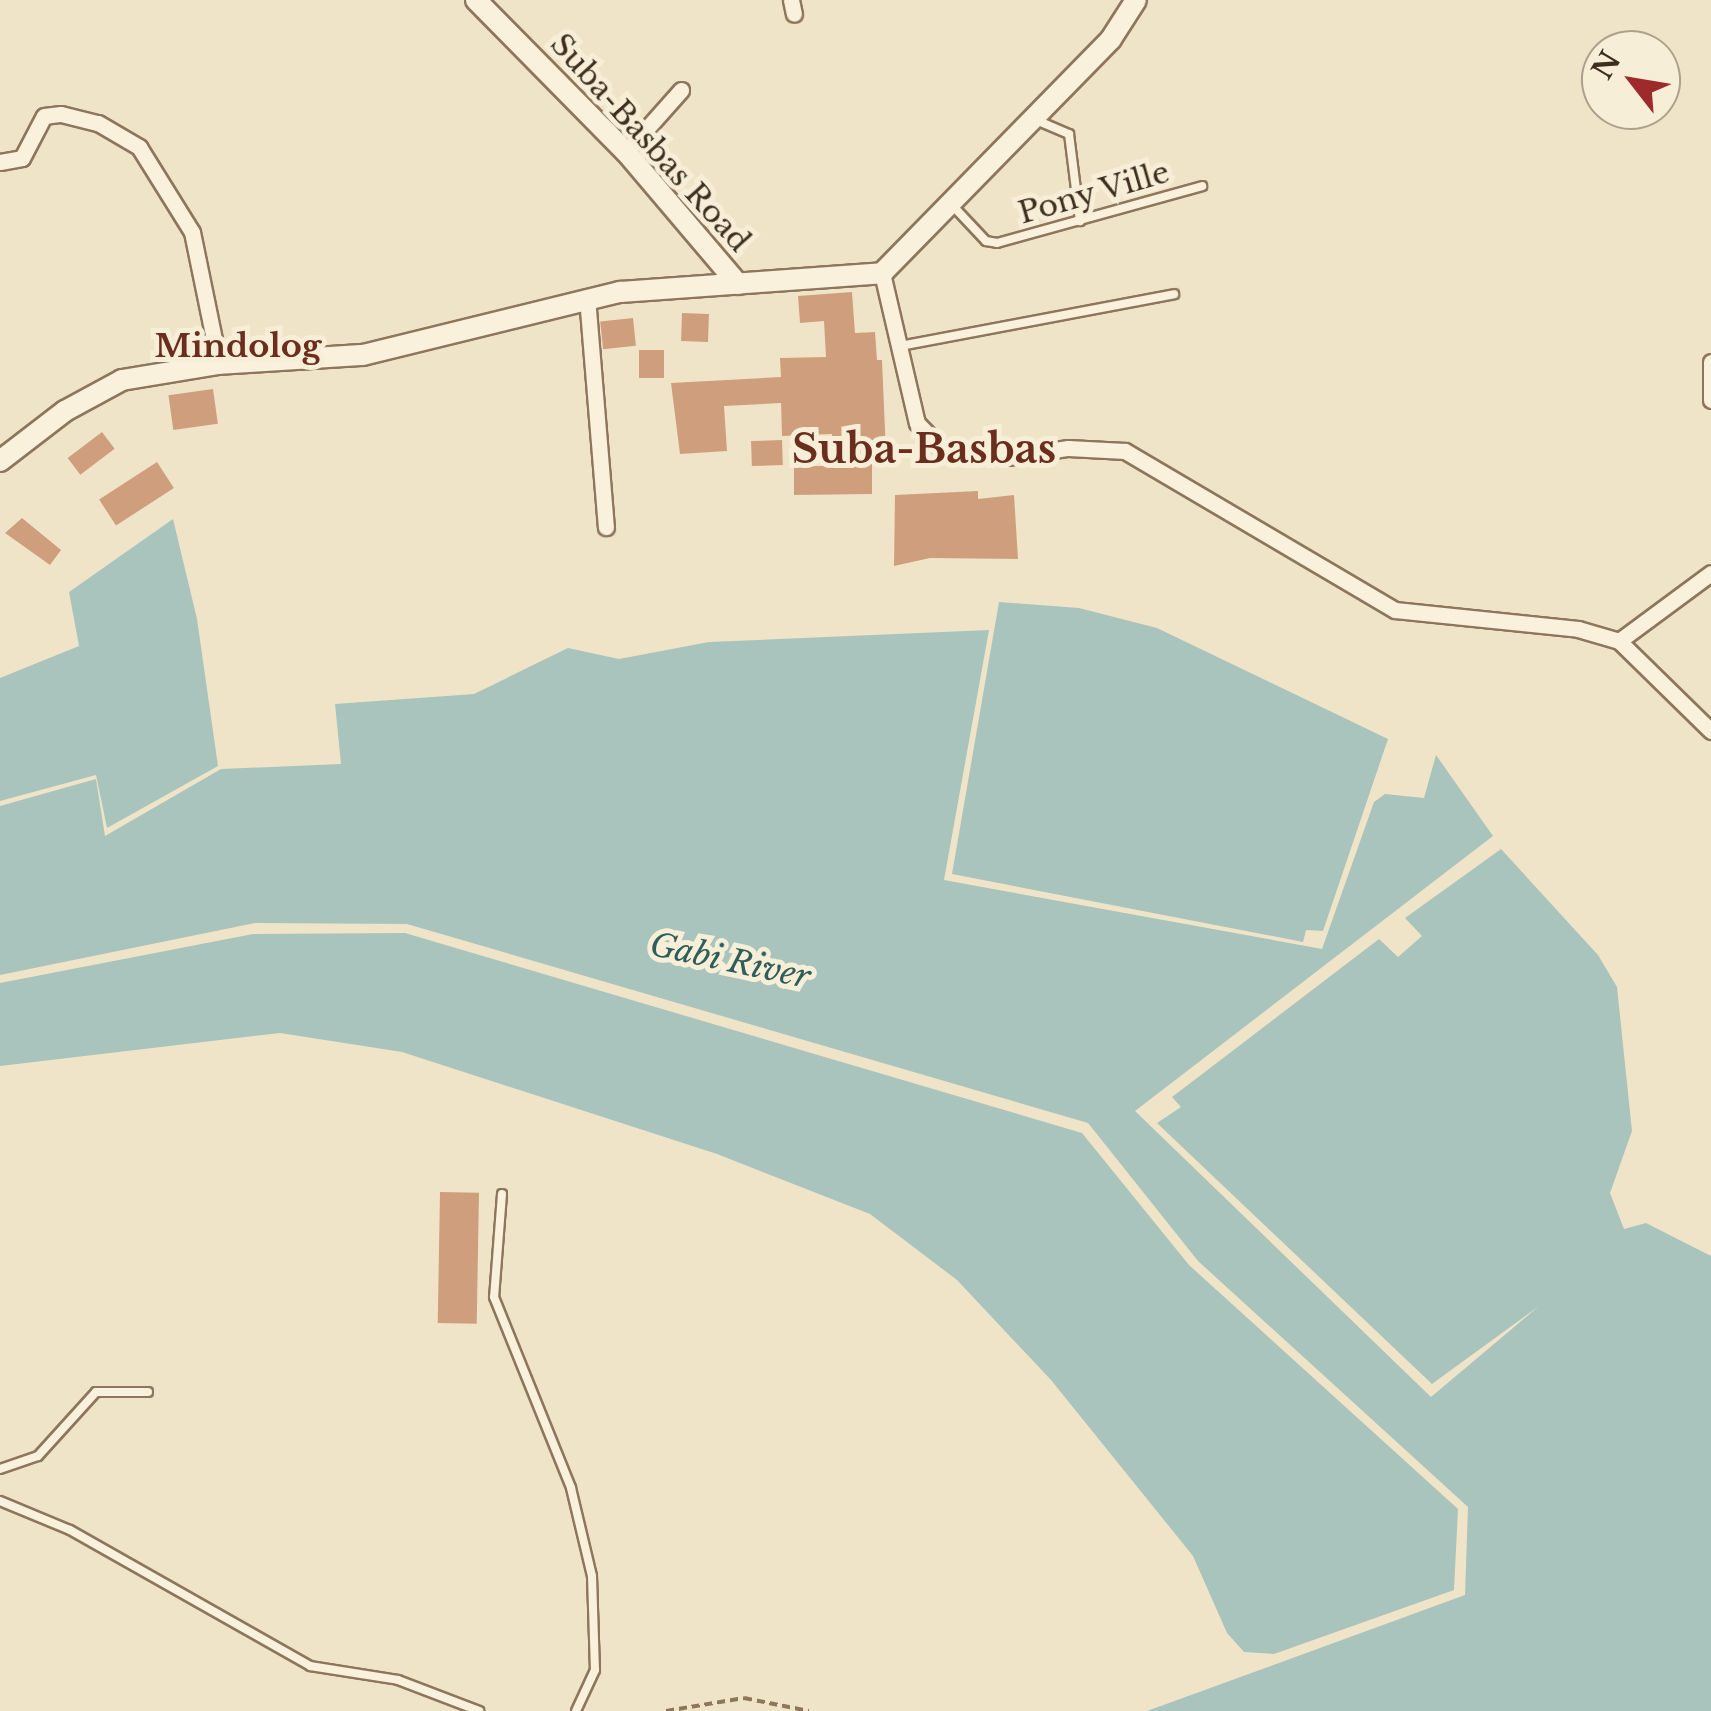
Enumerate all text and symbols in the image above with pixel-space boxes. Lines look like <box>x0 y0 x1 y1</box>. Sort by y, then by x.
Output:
street label: Suba-Basbas Road <box>543 27 757 259</box>
north arrow <box>1581 30 1681 130</box>
text: N <box>1585 45 1628 86</box>
street label: Pony Ville <box>1013 154 1175 232</box>
district label: Mindolog <box>155 327 321 365</box>
district label: Suba-Basbas <box>792 425 1056 473</box>
water label: Gabi River <box>646 925 814 997</box>

